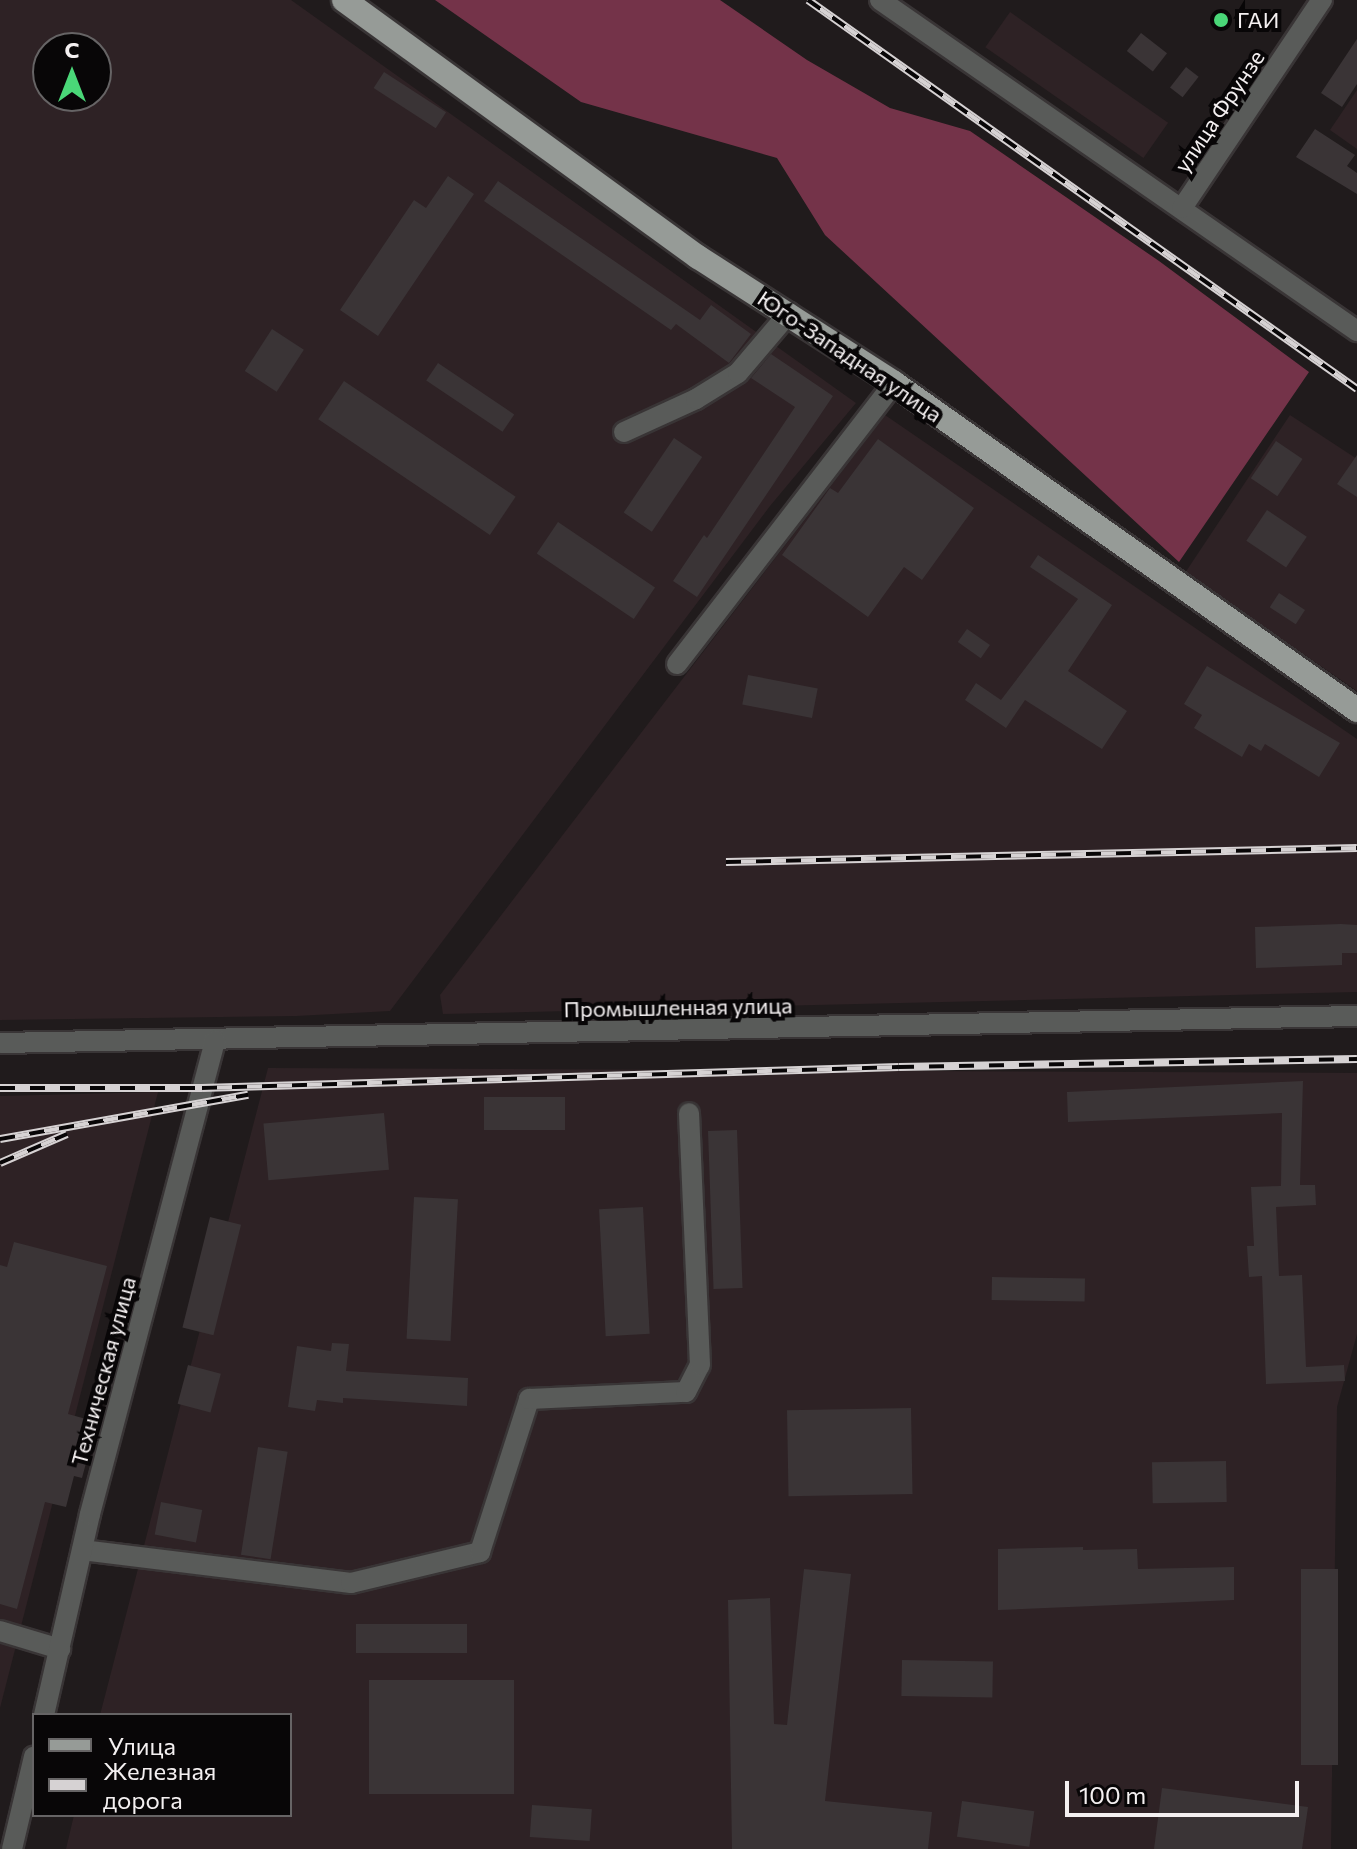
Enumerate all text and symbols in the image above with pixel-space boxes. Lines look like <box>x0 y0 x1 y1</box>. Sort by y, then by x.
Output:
place label: ГАИ <box>1237 7 1279 33</box>
marker: ГАИ <box>1212 11 1230 29</box>
north arrow <box>32 32 112 112</box>
text: С <box>64 36 80 63</box>
street label: улица Фрунзе <box>1168 45 1270 177</box>
street label: Юго-Западная улица <box>753 285 947 427</box>
street label: Промышленная улица <box>563 992 793 1022</box>
street label: Техническая улица <box>65 1274 141 1468</box>
legend <box>32 1713 292 1817</box>
text: Улица <box>108 1731 176 1760</box>
text: Железная дорога <box>103 1756 216 1814</box>
scale bar <box>1069 1765 1303 1815</box>
text: 100 m <box>1079 1780 1146 1809</box>

